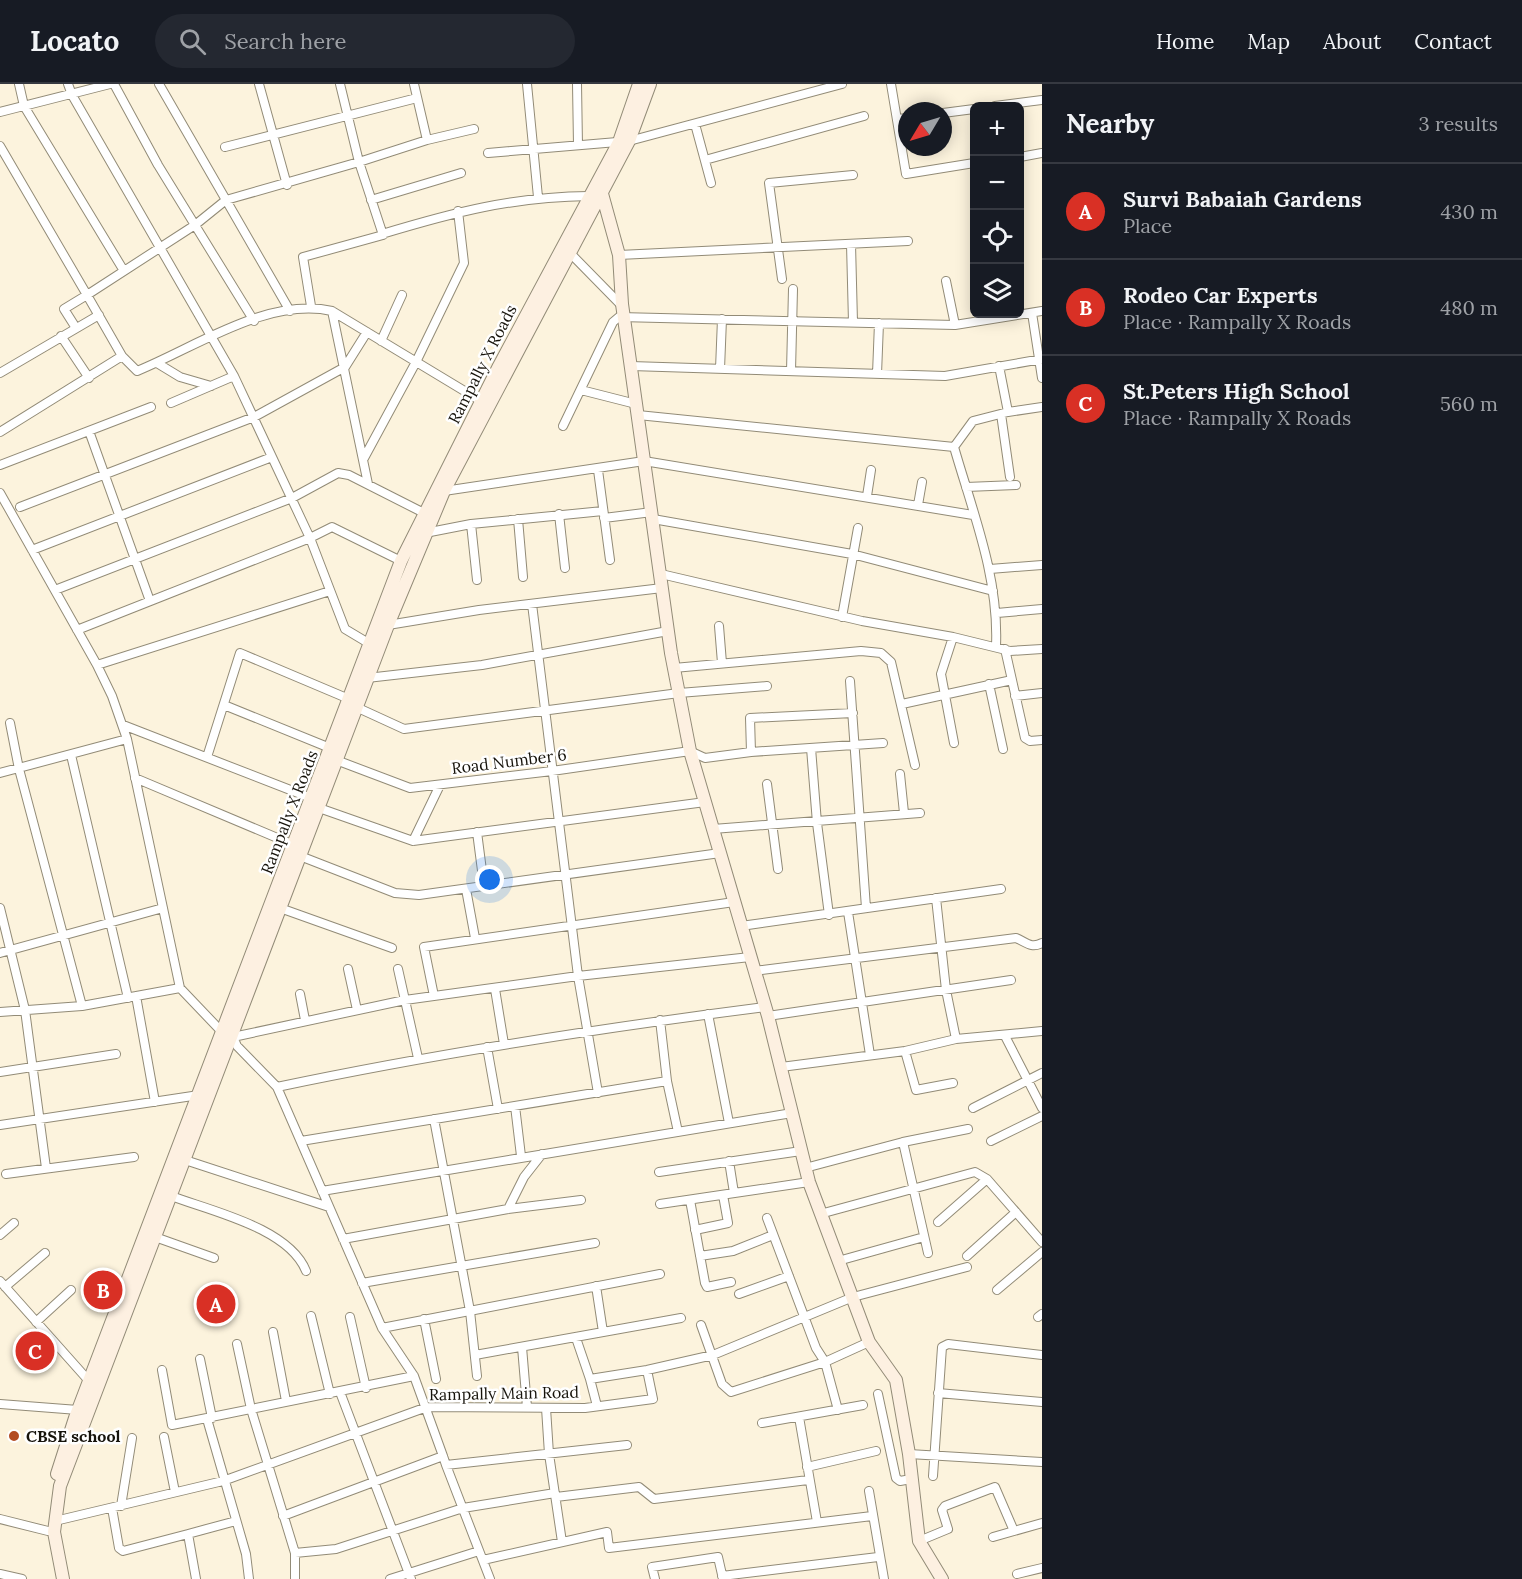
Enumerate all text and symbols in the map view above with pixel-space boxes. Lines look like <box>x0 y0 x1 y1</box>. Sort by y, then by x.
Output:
search box <box>155 14 575 68</box>
text: Locato <box>30 23 119 59</box>
icon: search <box>176 25 209 58</box>
text: Search here <box>224 27 346 55</box>
text: Home <box>1156 28 1214 55</box>
text: Map <box>1247 28 1290 55</box>
text: About <box>1323 28 1381 55</box>
text: Contact <box>1414 28 1492 55</box>
north arrow <box>898 102 952 156</box>
map controls <box>970 102 1024 318</box>
button: + <box>970 102 1024 156</box>
text: Nearby <box>1066 107 1154 140</box>
text: 3 results <box>1419 111 1498 136</box>
button: − <box>970 156 1024 210</box>
text: Survi Babaiah Gardens <box>1123 185 1362 213</box>
text: A <box>1079 199 1092 224</box>
text: 430 m <box>1440 199 1498 224</box>
button: locate <box>970 210 1024 264</box>
text: Place <box>1123 213 1172 238</box>
button: layers <box>970 264 1024 318</box>
text: Rodeo Car Experts <box>1123 281 1318 309</box>
text: B <box>1079 295 1092 320</box>
text: 480 m <box>1440 295 1498 320</box>
street label: Rampally X Roads <box>443 301 521 427</box>
text: Place · Rampally X Roads <box>1123 309 1351 334</box>
text: St.Peters High School <box>1123 377 1350 405</box>
text: C <box>1079 391 1092 416</box>
text: 560 m <box>1440 391 1498 416</box>
text: Place · Rampally X Roads <box>1123 405 1351 430</box>
street label: Road Number 6 <box>450 744 568 778</box>
street label: Rampally X Roads <box>256 747 322 877</box>
your location <box>475 865 504 894</box>
pin: B <box>84 1268 122 1312</box>
pin: A <box>196 1282 236 1326</box>
pin: C <box>15 1328 54 1374</box>
street label: Rampally Main Road <box>429 1382 580 1404</box>
place label: CBSE school <box>26 1426 120 1446</box>
marker: CBSE school <box>7 1429 21 1443</box>

